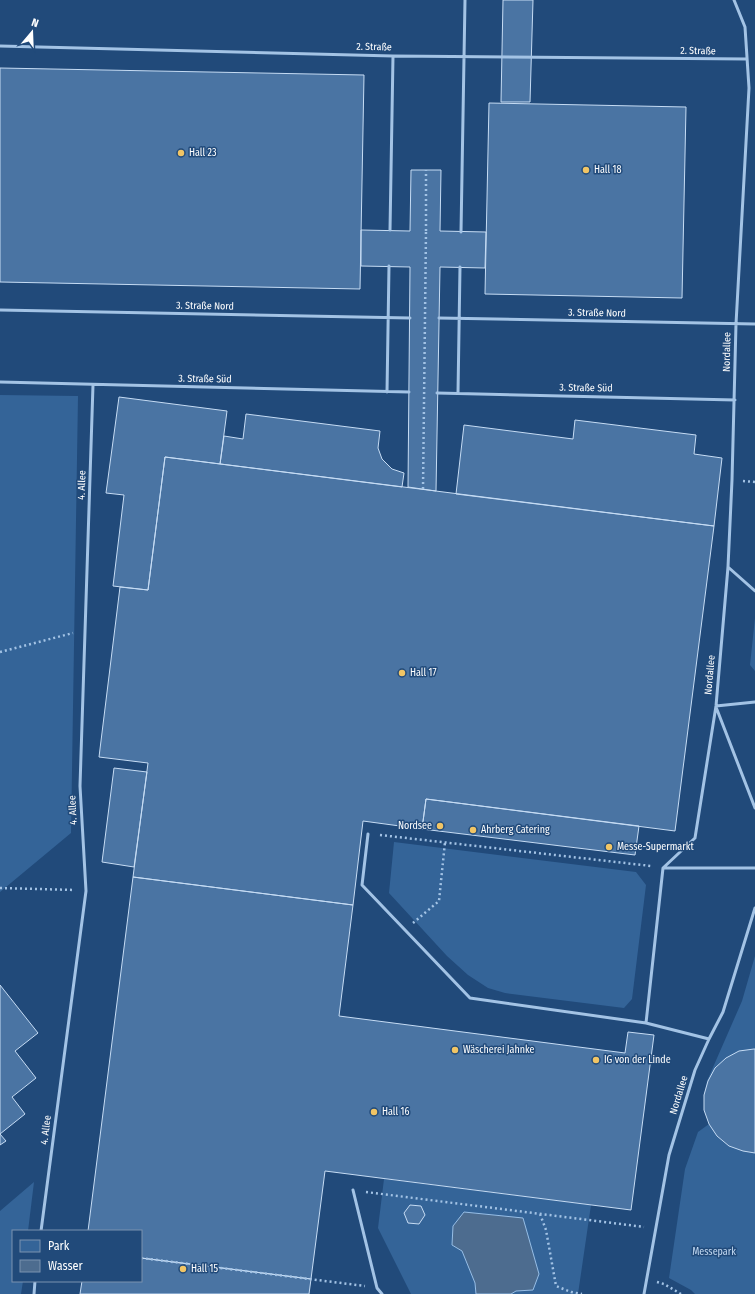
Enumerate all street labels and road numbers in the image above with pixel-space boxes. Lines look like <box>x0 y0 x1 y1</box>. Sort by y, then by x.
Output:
street label: 2. Straße <box>356 41 392 53</box>
street label: 2. Straße <box>680 45 716 57</box>
street label: 3. Straße Nord <box>176 299 234 313</box>
street label: 3. Straße Nord <box>568 306 626 320</box>
street label: Nordallee <box>721 332 733 372</box>
street label: 3. Straße Süd <box>178 373 232 385</box>
street label: 3. Straße Süd <box>559 382 613 394</box>
street label: 4. Allee <box>75 470 89 500</box>
street label: Nordallee <box>702 655 718 695</box>
street label: 4. Allee <box>66 795 80 825</box>
street label: Nordallee <box>667 1074 691 1116</box>
street label: 4. Allee <box>38 1114 54 1145</box>

